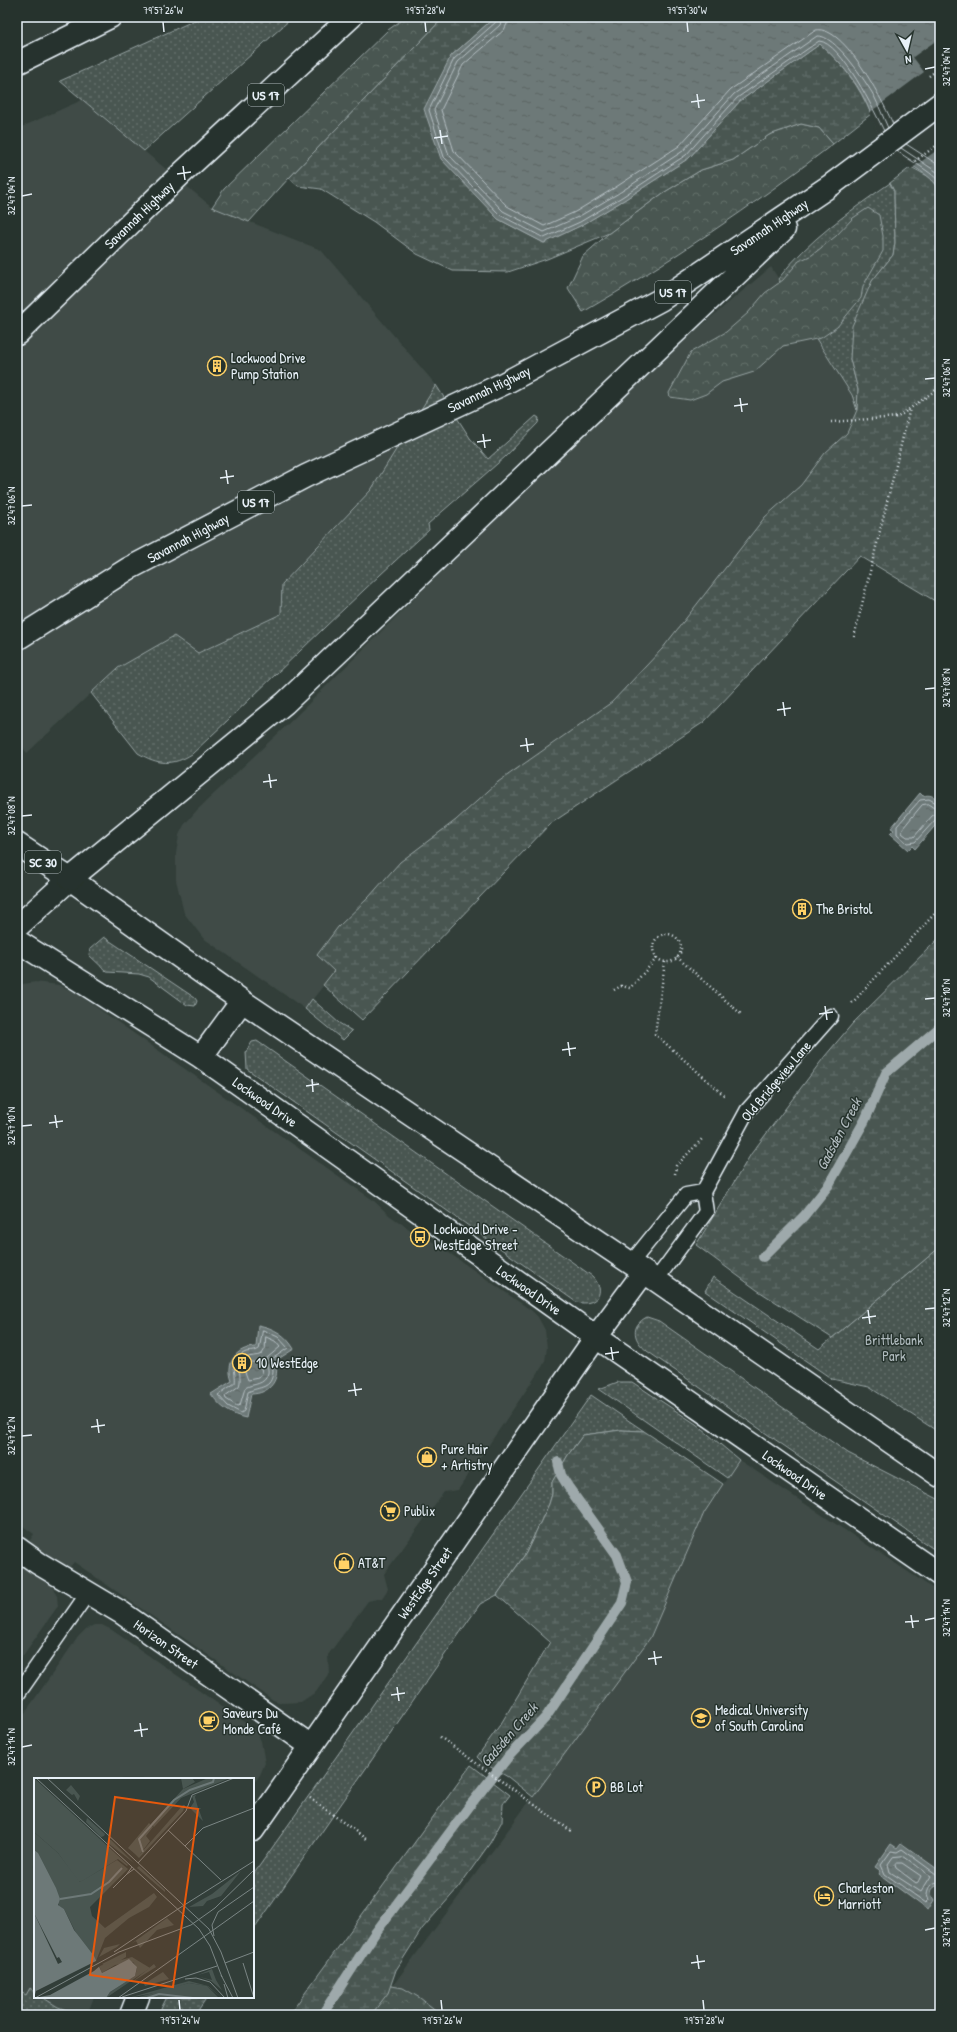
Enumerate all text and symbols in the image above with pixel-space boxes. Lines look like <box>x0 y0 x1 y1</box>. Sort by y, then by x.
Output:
text: 79°57'26"W <box>143 4 184 17</box>
text: 79°57'28"W <box>405 4 446 17</box>
text: 79°57'30"W <box>667 4 708 17</box>
north arrow <box>887 30 927 70</box>
text: 32°47'04"N <box>940 48 953 86</box>
text: N <box>904 53 912 67</box>
road number: US 17 <box>248 84 284 106</box>
text: 32°47'04"N <box>5 177 18 215</box>
street label: Savannah Highway <box>100 177 178 253</box>
street label: Savannah Highway <box>726 194 812 260</box>
road number: US 17 <box>655 281 691 303</box>
place label: Lockwood Drive Pump Station <box>231 348 306 384</box>
building icon: Lockwood Drive Pump Station <box>206 355 228 377</box>
text: 32°47'06"N <box>940 359 953 397</box>
street label: Savannah Highway <box>444 360 534 418</box>
text: 32°47'06"N <box>5 487 18 525</box>
road number: US 17 <box>238 491 274 513</box>
street label: Savannah Highway <box>144 508 232 568</box>
text: 32°47'08"N <box>940 669 953 707</box>
text: 32°47'08"N <box>5 797 18 835</box>
road number: SC 30 <box>25 851 61 873</box>
building icon: The Bristol <box>791 898 813 920</box>
place label: The Bristol <box>816 899 873 918</box>
text: 32°47'10"N <box>940 979 953 1017</box>
street label: Old Bridgeview Lane <box>736 1036 816 1126</box>
street label: Lockwood Drive <box>229 1072 302 1131</box>
water label: Gadsden Creek <box>811 1092 867 1174</box>
text: 32°47'10"N <box>5 1107 18 1145</box>
place label: Lockwood Drive - WestEdge Street <box>434 1219 518 1255</box>
bus stop icon: Lockwood Drive - WestEdge Street <box>409 1226 431 1248</box>
street label: Lockwood Drive <box>493 1260 566 1319</box>
text: 32°47'12"N <box>940 1289 953 1327</box>
park label: Brittlebank Park <box>865 1330 923 1365</box>
building icon: 10 WestEdge <box>231 1352 253 1374</box>
place label: 10 WestEdge <box>256 1353 319 1373</box>
text: 32°47'12"N <box>5 1417 18 1455</box>
place label: Pure Hair + Artistry <box>441 1439 493 1475</box>
street label: Lockwood Drive <box>759 1445 832 1504</box>
shop icon: Pure Hair + Artistry <box>416 1446 438 1468</box>
supermarket icon: Publix <box>379 1500 401 1522</box>
place label: Publix <box>404 1501 435 1520</box>
street label: WestEdge Street <box>393 1543 457 1623</box>
shop icon: AT&T <box>333 1552 355 1574</box>
place label: AT&T <box>358 1553 386 1572</box>
text: 32°47'14"N <box>940 1599 953 1637</box>
street label: Horizon Street <box>130 1614 202 1673</box>
water label: Gadsden Creek <box>475 1697 544 1771</box>
place label: Medical University of South Carolina <box>715 1700 808 1735</box>
place label: Saveurs Du Monde Café <box>223 1703 282 1738</box>
school or university icon: Medical University of South Carolina <box>690 1707 712 1729</box>
cafe icon: Saveurs Du Monde Café <box>198 1710 220 1732</box>
text: 32°47'14"N <box>5 1728 18 1766</box>
parking icon: BB Lot <box>585 1776 607 1798</box>
place label: BB Lot <box>610 1777 643 1796</box>
inset map <box>34 1778 254 1998</box>
place label: Charleston Marriott <box>838 1878 894 1913</box>
hotel icon: Charleston Marriott <box>813 1885 835 1907</box>
text: 32°47'16"N <box>940 1909 953 1947</box>
text: 79°57'24"W <box>160 2014 201 2027</box>
text: 79°57'26"W <box>422 2014 463 2027</box>
text: 79°57'28"W <box>684 2014 725 2027</box>

